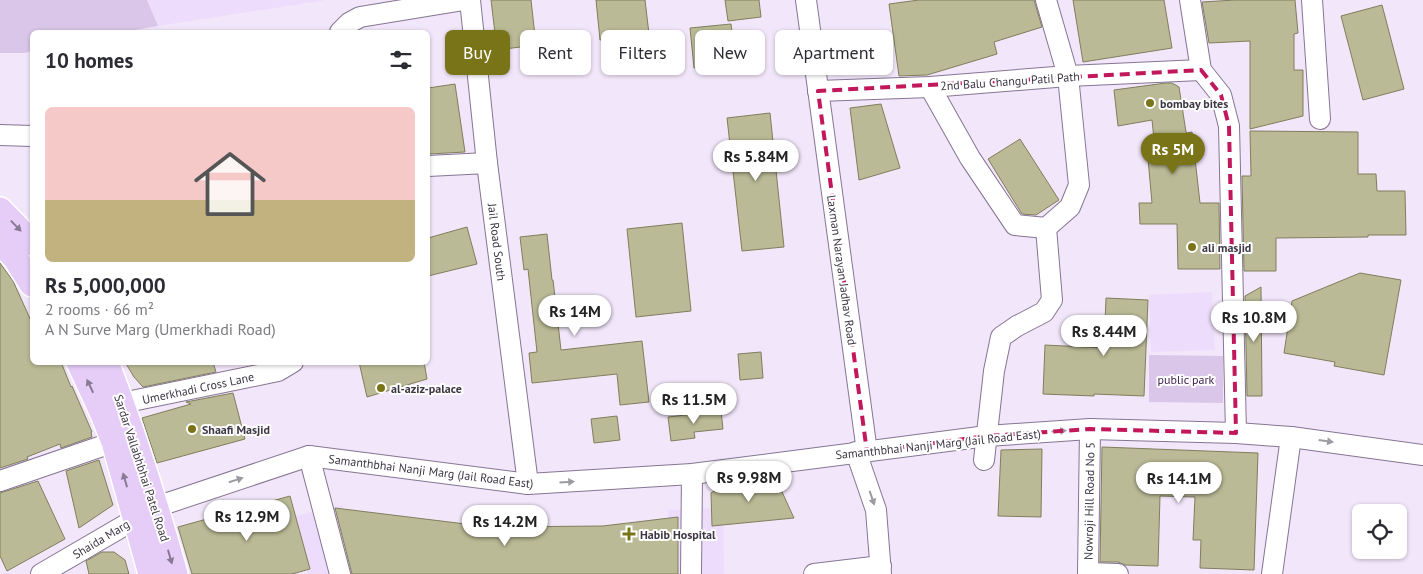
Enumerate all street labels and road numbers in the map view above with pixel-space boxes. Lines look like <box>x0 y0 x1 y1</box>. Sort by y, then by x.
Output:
street label: 2nd Balu Changu Patil Path <box>940 69 1080 93</box>
street label: Laxman Narayan Jadhav Road <box>824 194 860 346</box>
street label: Jail Road South <box>485 201 509 282</box>
street label: Umerkhadi Cross Lane <box>141 369 255 407</box>
street label: Sardar Vallabhbhai Patel Road <box>111 393 173 543</box>
street label: Samanthbhai Nanji Marg (Jail Road East) <box>835 426 1041 462</box>
street label: Nowroji Hill Road No 5 <box>1080 442 1098 560</box>
street label: Samanthbhai Nanji Marg (Jail Road East) <box>328 451 534 491</box>
street label: Shaida Marg <box>70 516 132 562</box>

